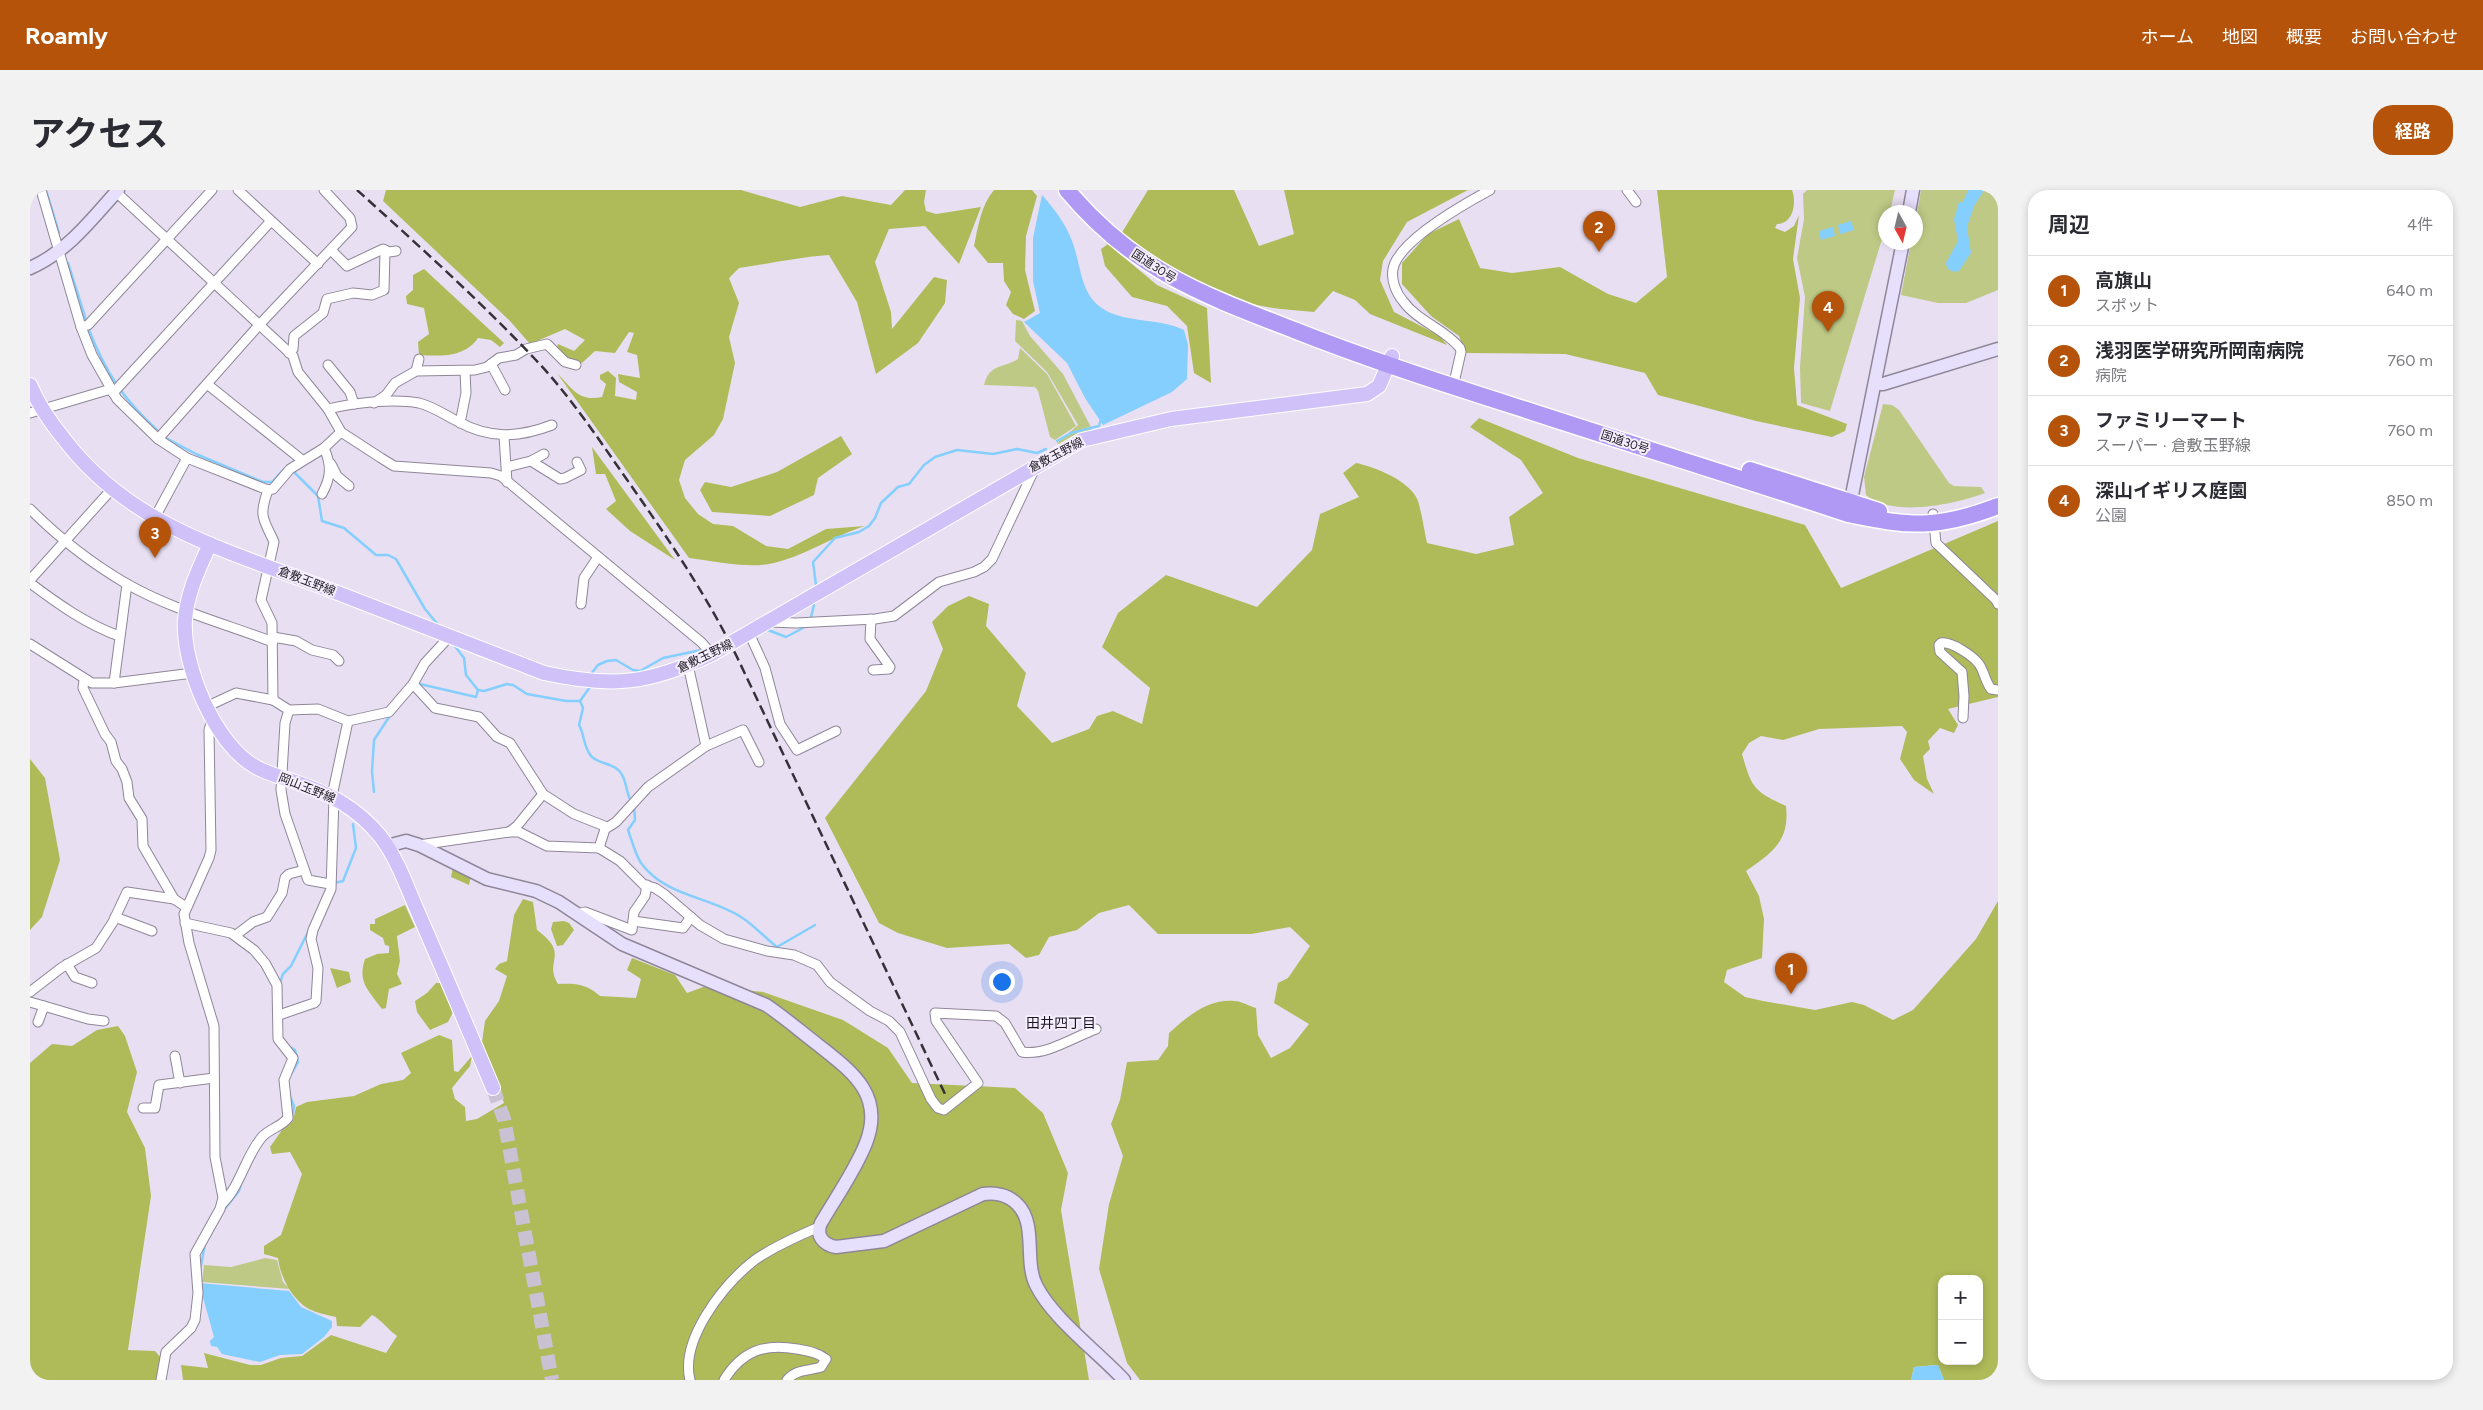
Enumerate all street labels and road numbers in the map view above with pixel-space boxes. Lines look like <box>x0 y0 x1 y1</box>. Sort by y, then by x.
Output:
street label: 国道30号 <box>1129 246 1179 286</box>
street label: 国道30号 <box>1599 428 1651 456</box>
street label: 倉敷玉野線 <box>1026 435 1086 475</box>
street label: 倉敷玉野線 <box>276 564 338 598</box>
street label: 倉敷玉野線 <box>675 637 735 675</box>
street label: 岡山玉野線 <box>277 770 337 806</box>

